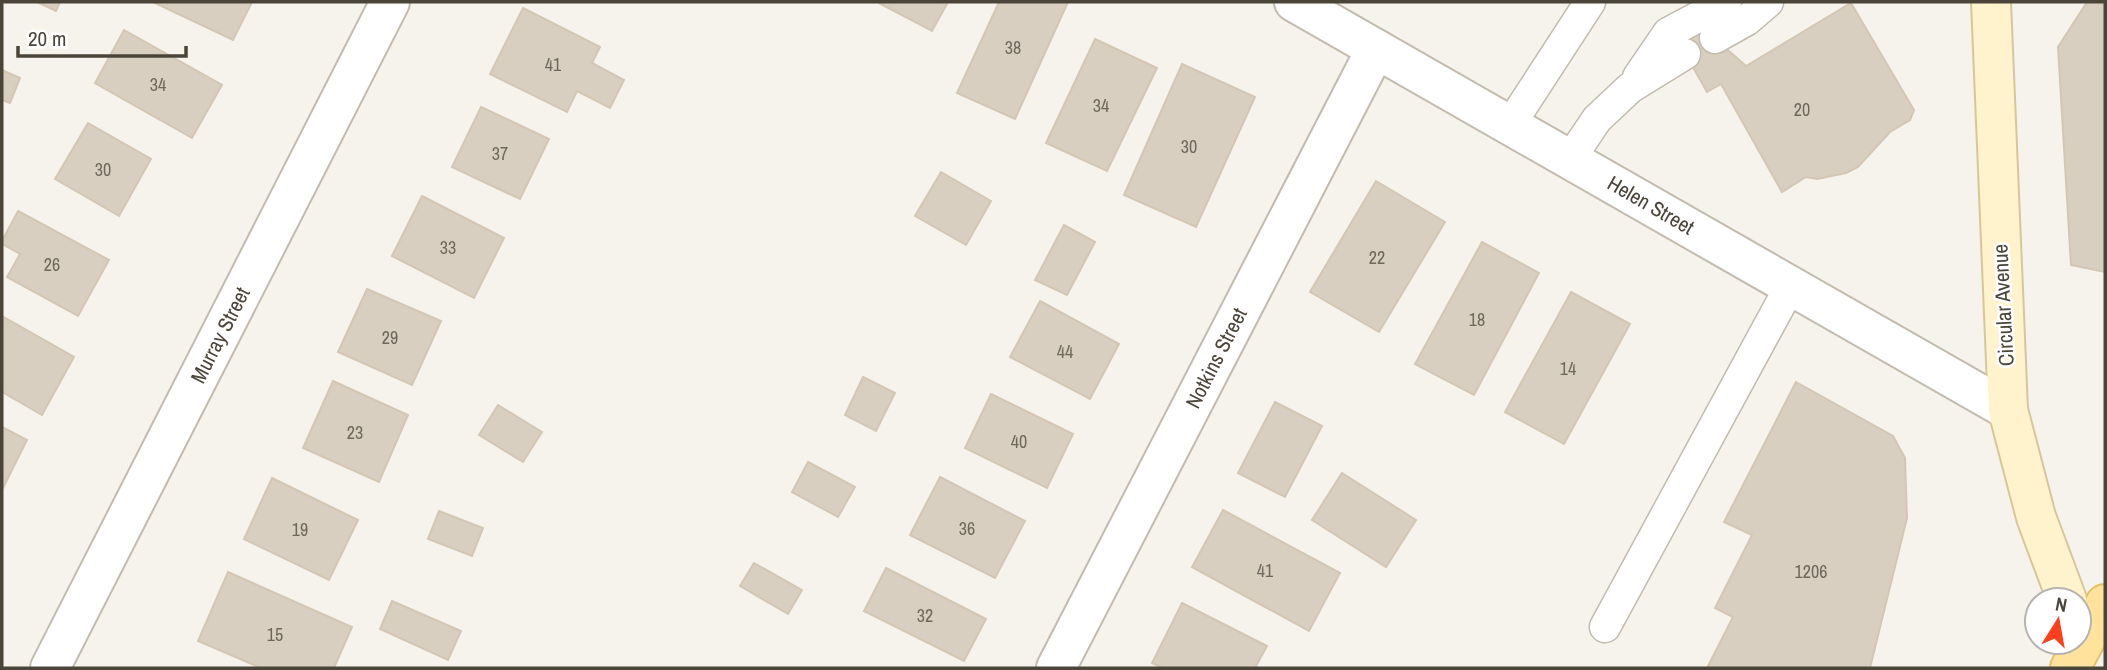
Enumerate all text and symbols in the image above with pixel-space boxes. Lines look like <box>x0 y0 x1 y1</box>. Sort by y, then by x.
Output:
scale bar <box>18 14 186 58</box>
text: 20 m <box>28 24 66 53</box>
house number: 38 <box>1005 35 1021 60</box>
house number: 41 <box>545 52 562 77</box>
house number: 34 <box>150 72 166 97</box>
house number: 34 <box>1093 93 1109 118</box>
house number: 20 <box>1794 97 1810 122</box>
house number: 30 <box>1181 134 1197 159</box>
house number: 37 <box>492 141 508 166</box>
house number: 30 <box>95 157 111 182</box>
street label: Helen Street <box>1602 169 1700 242</box>
house number: 33 <box>440 235 456 260</box>
street label: Circular Avenue <box>1985 243 2021 367</box>
house number: 22 <box>1369 245 1385 270</box>
house number: 26 <box>44 252 60 277</box>
street label: Murray Street <box>183 282 257 388</box>
street label: Notkins Street <box>1178 303 1254 413</box>
house number: 18 <box>1469 307 1485 332</box>
house number: 29 <box>382 325 398 350</box>
house number: 44 <box>1057 339 1073 364</box>
house number: 14 <box>1560 356 1576 381</box>
house number: 23 <box>347 420 363 445</box>
house number: 40 <box>1011 429 1027 454</box>
house number: 36 <box>959 516 975 541</box>
house number: 19 <box>292 517 308 542</box>
house number: 41 <box>1257 558 1274 583</box>
house number: 1206 <box>1795 559 1827 584</box>
north arrow <box>2023 586 2093 656</box>
text: N <box>2053 590 2069 618</box>
house number: 32 <box>917 603 933 628</box>
house number: 15 <box>267 622 283 647</box>

